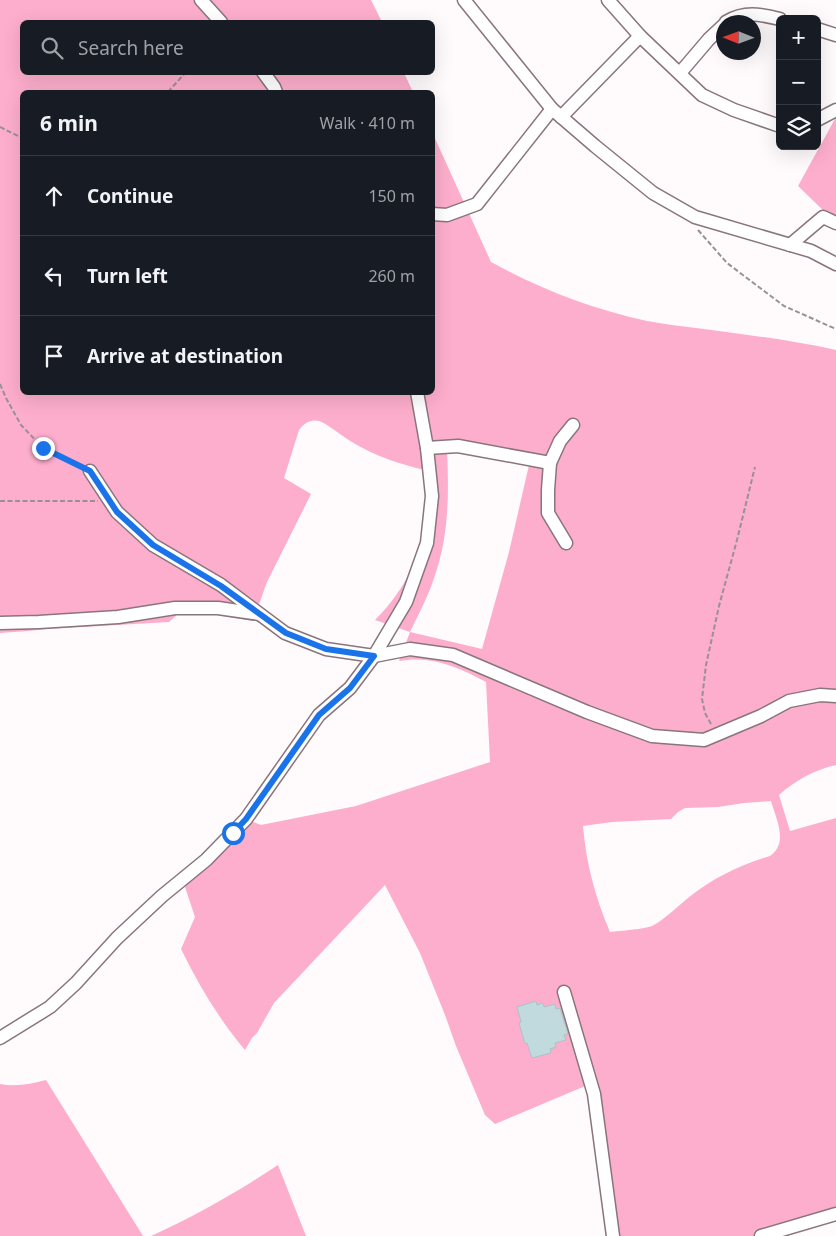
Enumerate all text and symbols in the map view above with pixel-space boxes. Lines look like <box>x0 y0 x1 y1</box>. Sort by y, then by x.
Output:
north arrow <box>716 15 761 60</box>
map controls <box>776 15 821 150</box>
button: + <box>776 15 821 60</box>
search box <box>20 20 435 75</box>
icon: search <box>38 34 66 62</box>
text: Search here <box>78 35 184 61</box>
button: − <box>776 60 821 105</box>
button: layers <box>776 105 821 150</box>
text: 6 min <box>40 109 98 137</box>
text: Walk · 410 m <box>320 112 415 134</box>
icon: ahead <box>40 182 68 210</box>
text: Continue <box>87 183 173 209</box>
text: 150 m <box>368 185 415 207</box>
icon: left <box>40 262 68 290</box>
text: Turn left <box>87 263 168 289</box>
text: 260 m <box>368 265 415 287</box>
icon: arrive <box>40 342 68 370</box>
text: Arrive at destination <box>87 343 283 369</box>
route end <box>32 437 55 460</box>
route start <box>222 822 245 845</box>

